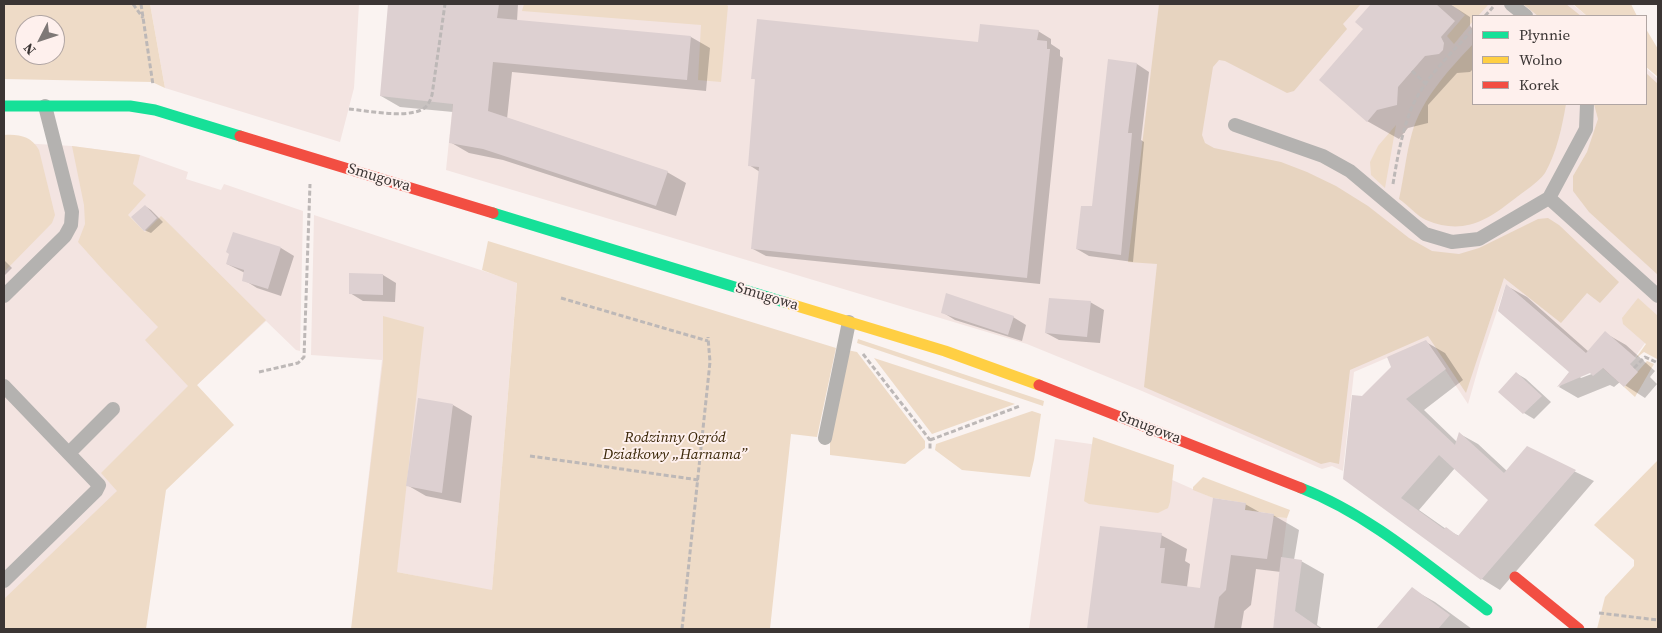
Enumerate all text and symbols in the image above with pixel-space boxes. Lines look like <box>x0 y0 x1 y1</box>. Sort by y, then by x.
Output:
north arrow <box>15 15 65 65</box>
legend <box>1472 15 1647 105</box>
text: Płynnie <box>1519 24 1570 45</box>
text: N <box>19 39 40 60</box>
text: Wolno <box>1519 49 1562 70</box>
text: Korek <box>1519 74 1559 95</box>
street label: Smugowa <box>346 160 412 196</box>
street label: Smugowa <box>734 279 800 315</box>
street label: Smugowa <box>1117 408 1183 448</box>
park label: Rodzinny Ogród Działkowy „Harnama” <box>603 429 747 464</box>

